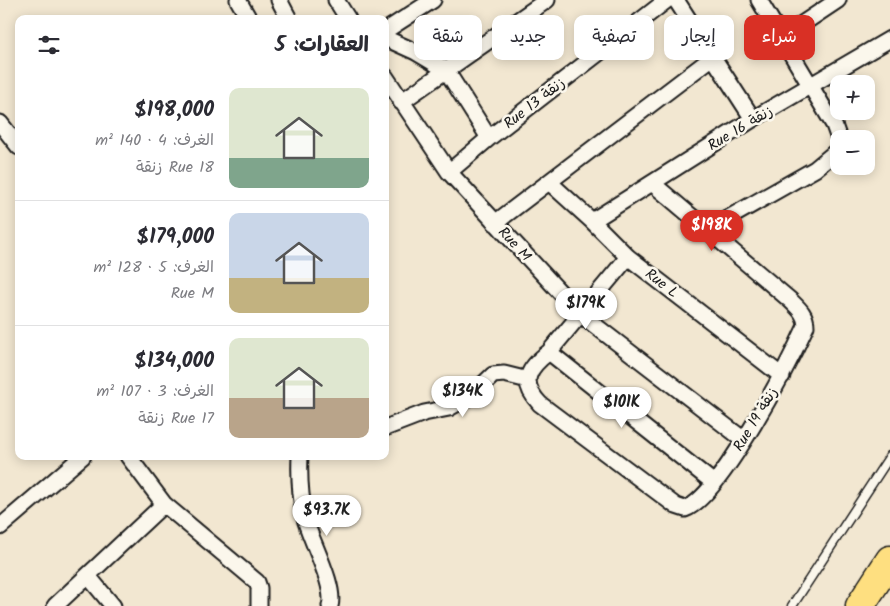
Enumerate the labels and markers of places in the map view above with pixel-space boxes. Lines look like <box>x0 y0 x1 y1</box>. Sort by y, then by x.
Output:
pin: $198K <box>677 210 747 252</box>
pin: $179K <box>551 288 621 330</box>
pin: $134K <box>428 376 498 418</box>
pin: $101K <box>587 386 657 429</box>
pin: $93.7K <box>286 494 368 537</box>

